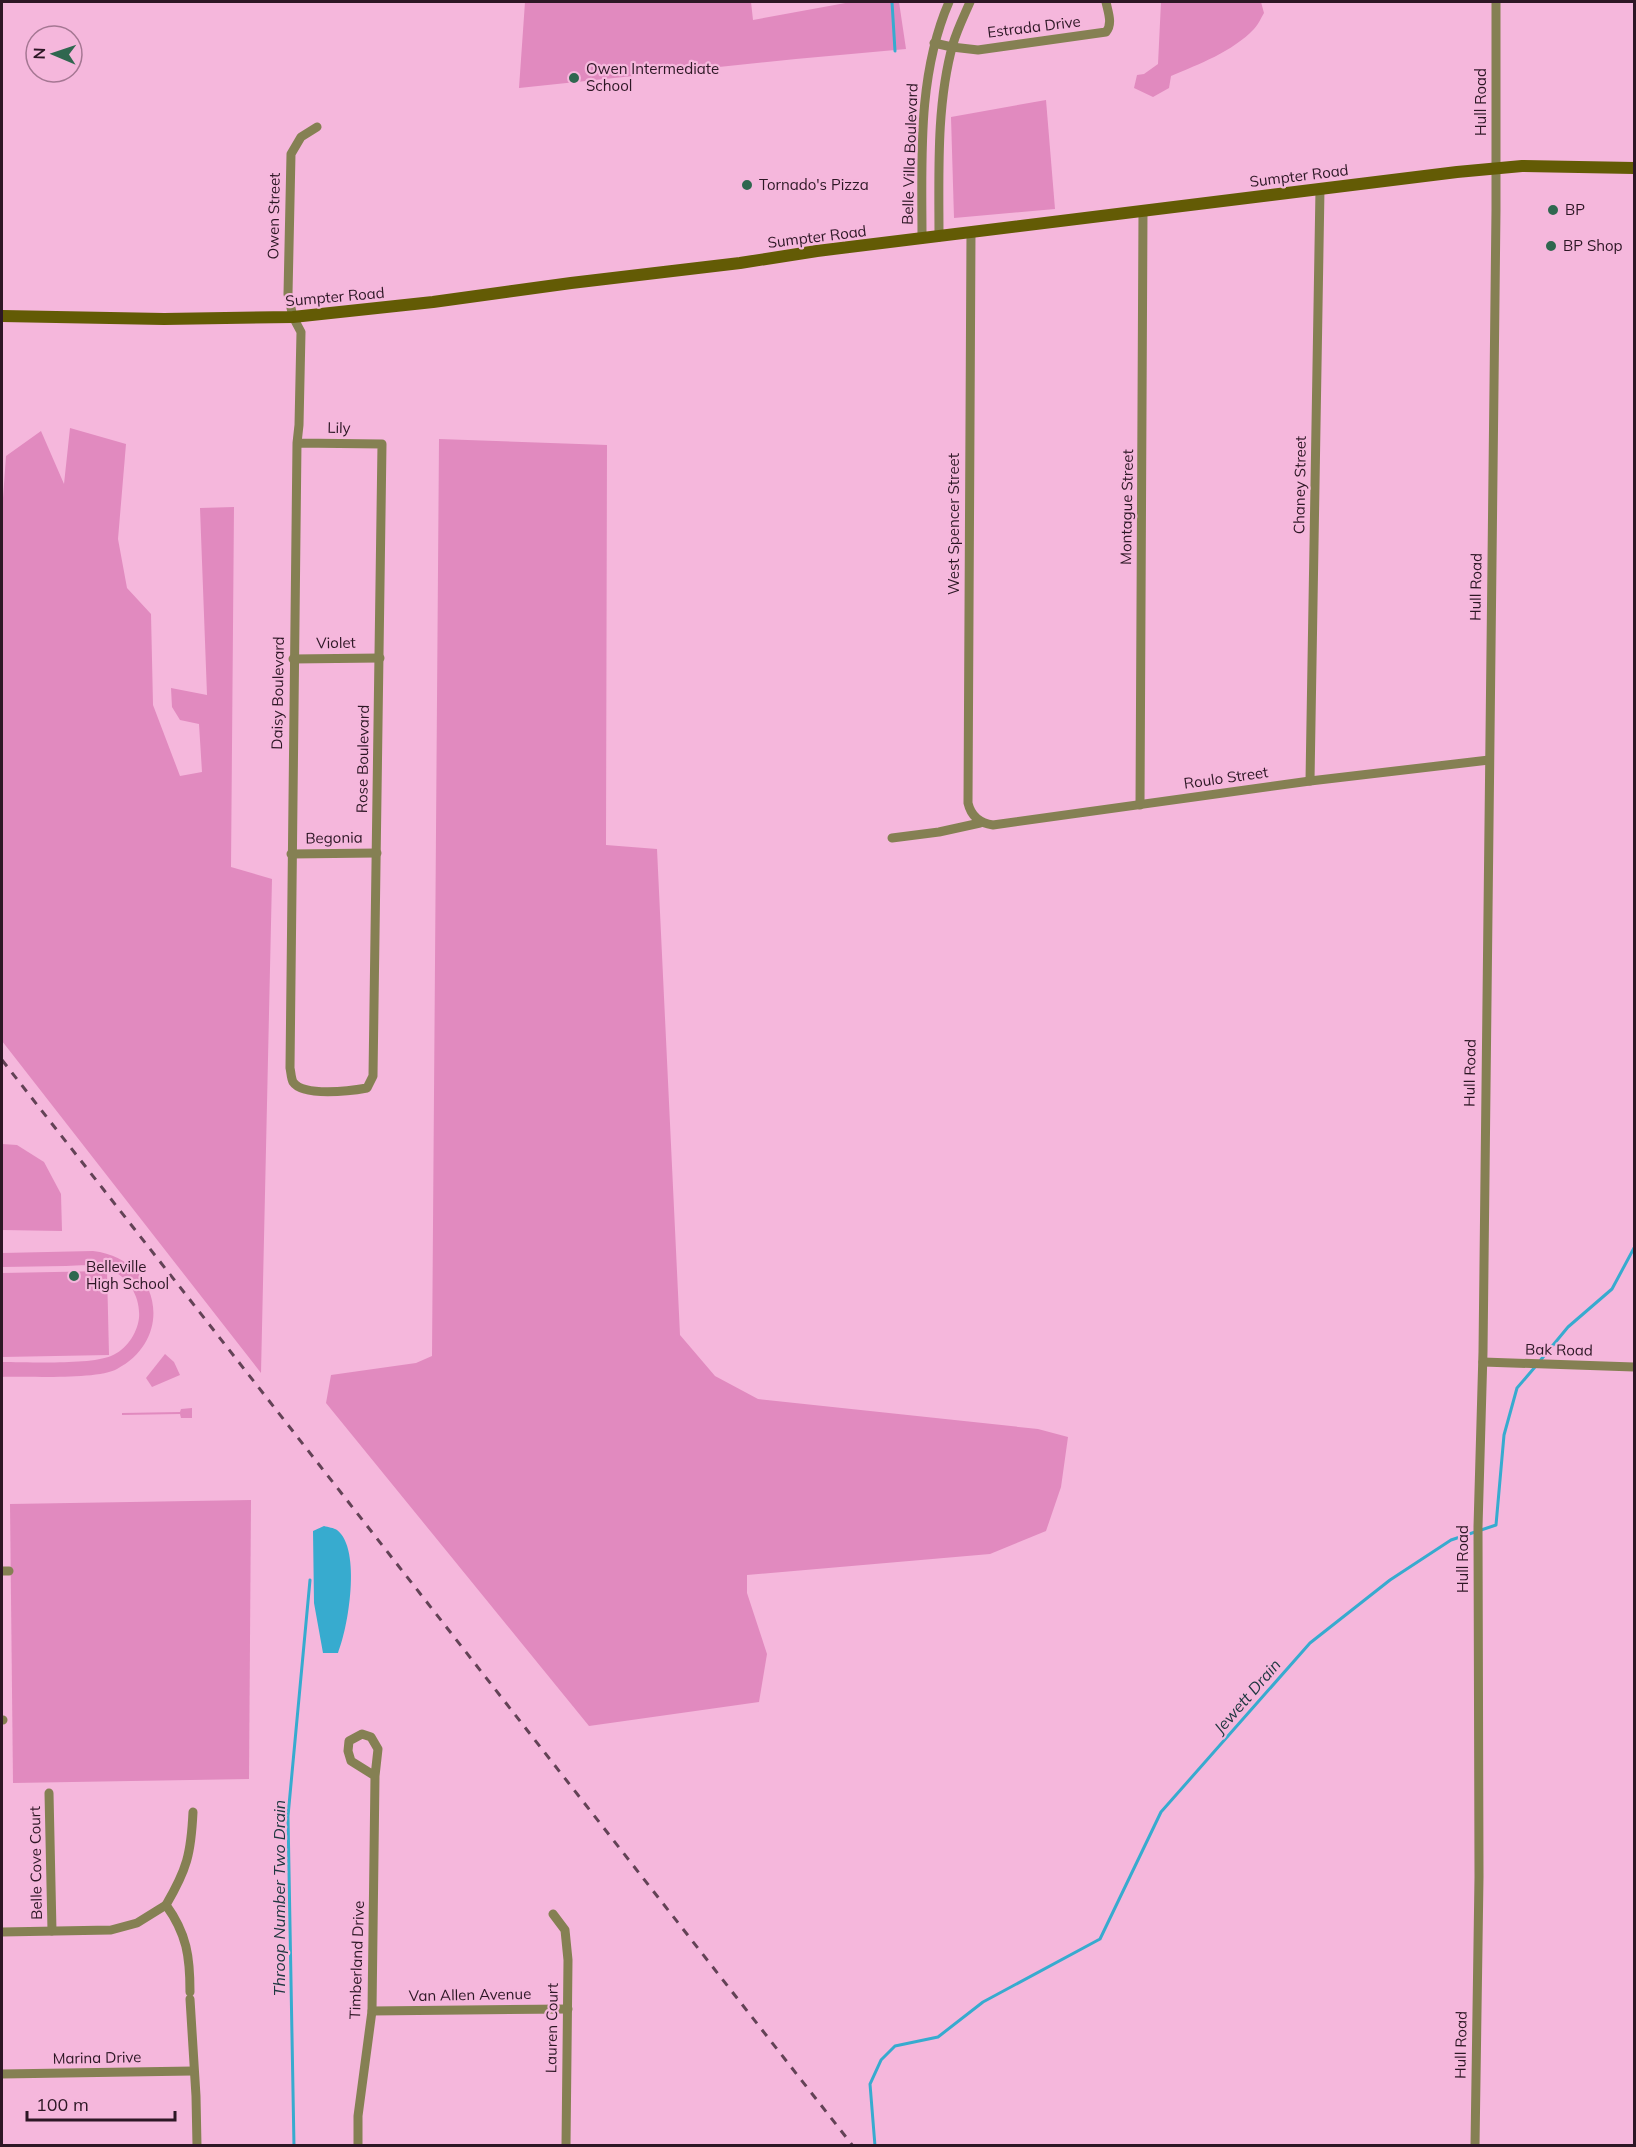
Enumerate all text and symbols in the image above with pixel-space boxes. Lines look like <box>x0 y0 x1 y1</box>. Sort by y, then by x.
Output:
street label: Estrada Drive <box>986 11 1082 42</box>
north arrow <box>24 24 84 84</box>
text: N <box>29 47 49 60</box>
place label: Owen Intermediate School <box>586 59 719 95</box>
street label: Hull Road <box>1471 68 1490 136</box>
marker: Owen Intermediate School <box>567 71 581 85</box>
street label: Belle Villa Boulevard <box>898 83 921 225</box>
street label: Sumpter Road <box>1248 160 1350 191</box>
street label: Owen Street <box>263 172 284 260</box>
place label: Tornado's Pizza <box>759 175 869 194</box>
marker: Tornado's Pizza <box>740 178 754 192</box>
place label: BP <box>1565 200 1585 219</box>
marker: BP <box>1546 203 1560 217</box>
street label: Sumpter Road <box>766 221 868 252</box>
place label: BP Shop <box>1563 236 1623 255</box>
marker: BP Shop <box>1544 239 1558 253</box>
street label: Sumpter Road <box>285 283 385 310</box>
street label: Lily <box>327 418 351 437</box>
street label: Chaney Street <box>1289 436 1310 534</box>
street label: Montague Street <box>1116 449 1137 565</box>
street label: West Spencer Street <box>944 453 963 595</box>
street label: Hull Road <box>1465 553 1486 621</box>
street label: Violet <box>316 633 356 652</box>
street label: Daisy Boulevard <box>267 636 288 750</box>
street label: Rose Boulevard <box>352 705 373 813</box>
street label: Roulo Street <box>1183 762 1269 793</box>
street label: Begonia <box>305 828 363 847</box>
street label: Hull Road <box>1459 1039 1480 1107</box>
place label: Belleville High School <box>86 1257 169 1293</box>
marker: Belleville High School <box>67 1269 81 1283</box>
street label: Bak Road <box>1525 1339 1593 1360</box>
street label: Hull Road <box>1453 1525 1472 1593</box>
water label: Jewett Drain <box>1208 1655 1285 1739</box>
water label: Throop Number Two Drain <box>269 1800 289 1996</box>
street label: Belle Cove Court <box>25 1806 46 1920</box>
street label: Timberland Drive <box>345 1900 368 2020</box>
street label: Lauren Court <box>541 1983 562 2073</box>
street label: Van Allen Avenue <box>409 1984 531 2005</box>
street label: Hull Road <box>1450 2011 1471 2079</box>
street label: Marina Drive <box>52 2047 142 2068</box>
scale bar <box>27 2084 176 2122</box>
text: 100 m <box>36 2093 89 2116</box>

